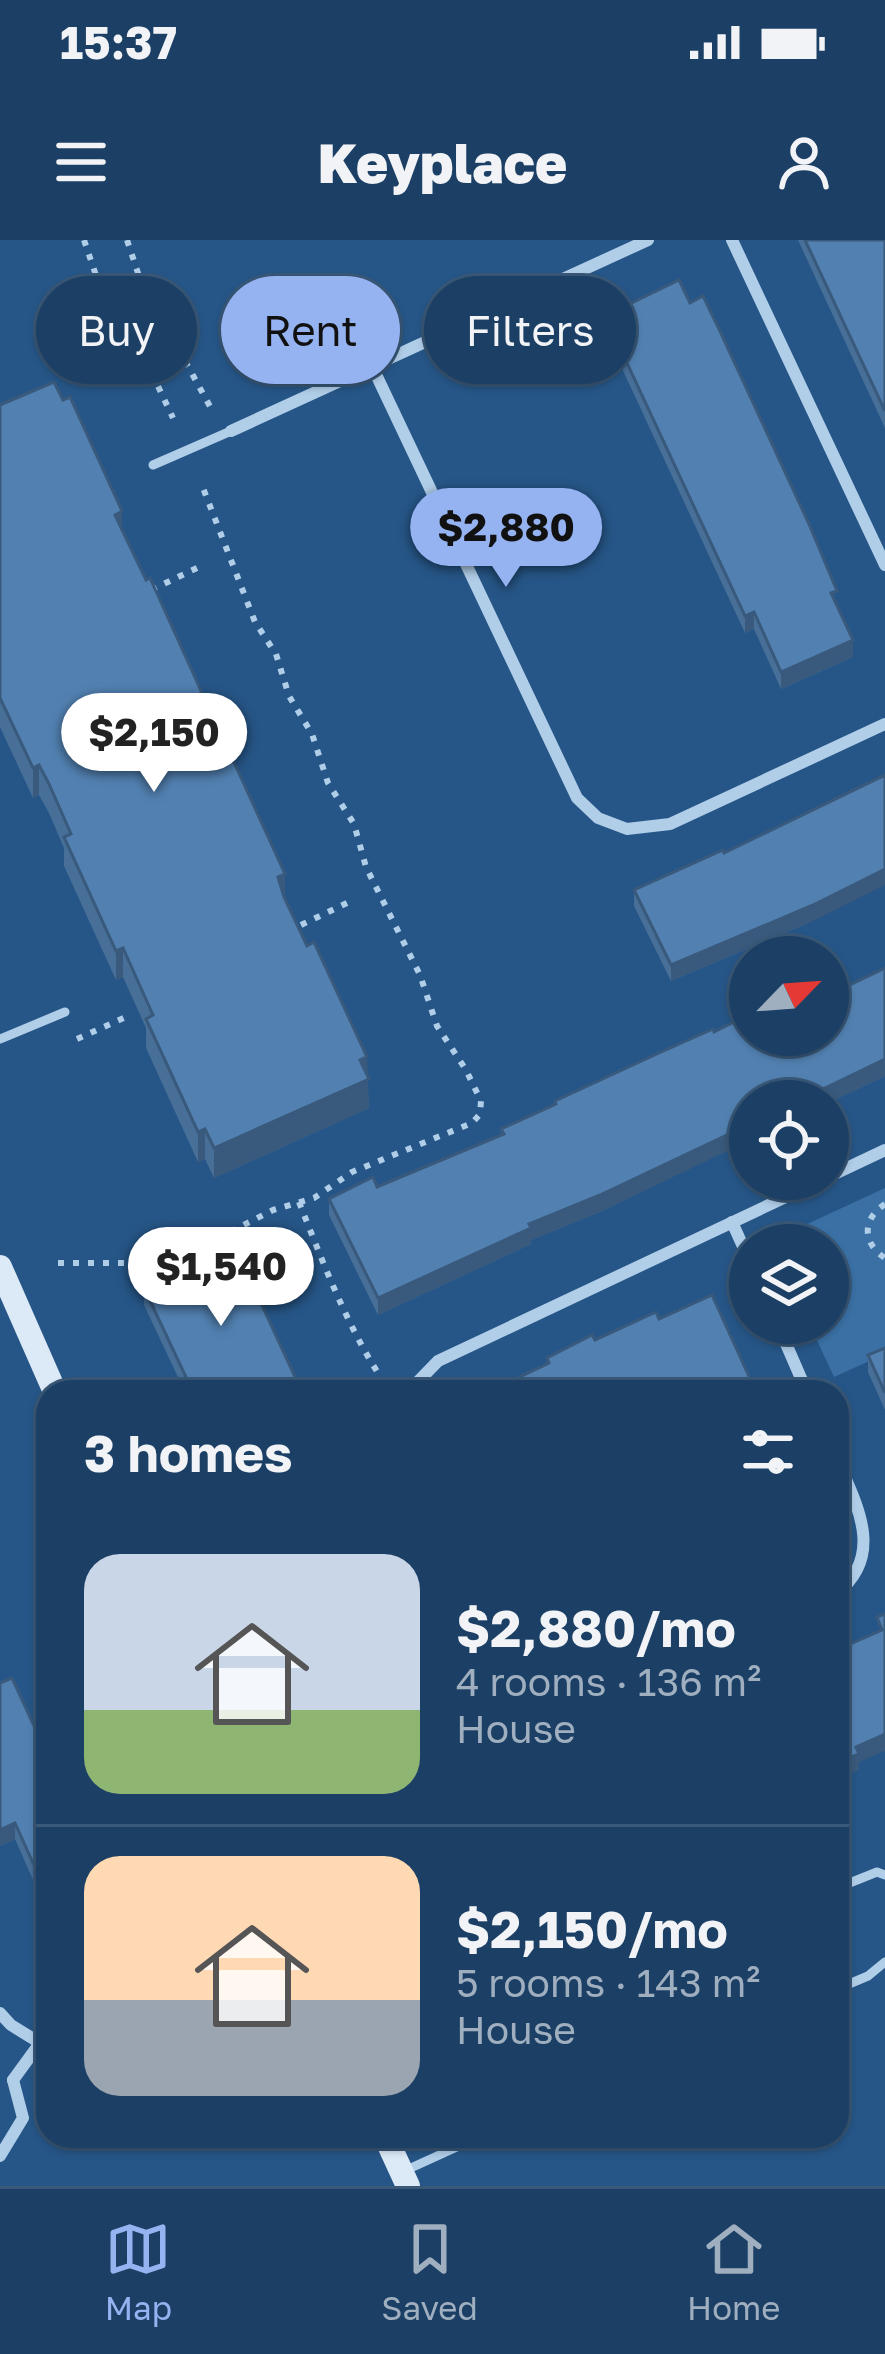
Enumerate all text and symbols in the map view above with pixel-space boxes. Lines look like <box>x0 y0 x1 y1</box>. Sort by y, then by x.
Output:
text: 15:37 <box>60 15 177 69</box>
icon: menu <box>48 129 114 195</box>
icon: person <box>771 129 837 195</box>
text: Keyplace <box>318 130 567 195</box>
chip: Buy <box>36 276 197 384</box>
chip: Rent <box>221 276 400 384</box>
chip: Filters <box>424 276 636 384</box>
pin: $2,880 <box>408 488 604 590</box>
text: $2,880 <box>437 503 575 550</box>
pin: $2,150 <box>56 693 252 795</box>
text: $2,150 <box>88 708 220 755</box>
north arrow <box>729 936 849 1056</box>
map controls <box>729 936 849 1344</box>
button: locate <box>729 1080 849 1200</box>
button: layers <box>729 1224 849 1344</box>
pin: $1,540 <box>123 1227 319 1329</box>
text: $1,540 <box>155 1242 287 1289</box>
icon: filters <box>735 1419 801 1485</box>
text: 3 homes <box>84 1422 293 1483</box>
text: $2,880/mo <box>456 1597 736 1658</box>
icon: home <box>180 1602 324 1746</box>
text: 4 rooms · 136 m² <box>456 1658 761 1705</box>
text: House <box>456 1705 576 1752</box>
text: $2,150/mo <box>456 1898 728 1959</box>
icon: home <box>180 1904 324 2048</box>
text: 5 rooms · 143 m² <box>456 1959 760 2006</box>
text: House <box>456 2006 576 2053</box>
tab: Map <box>105 2216 172 2327</box>
tab: Saved <box>381 2216 478 2327</box>
tab: Home <box>687 2216 780 2327</box>

